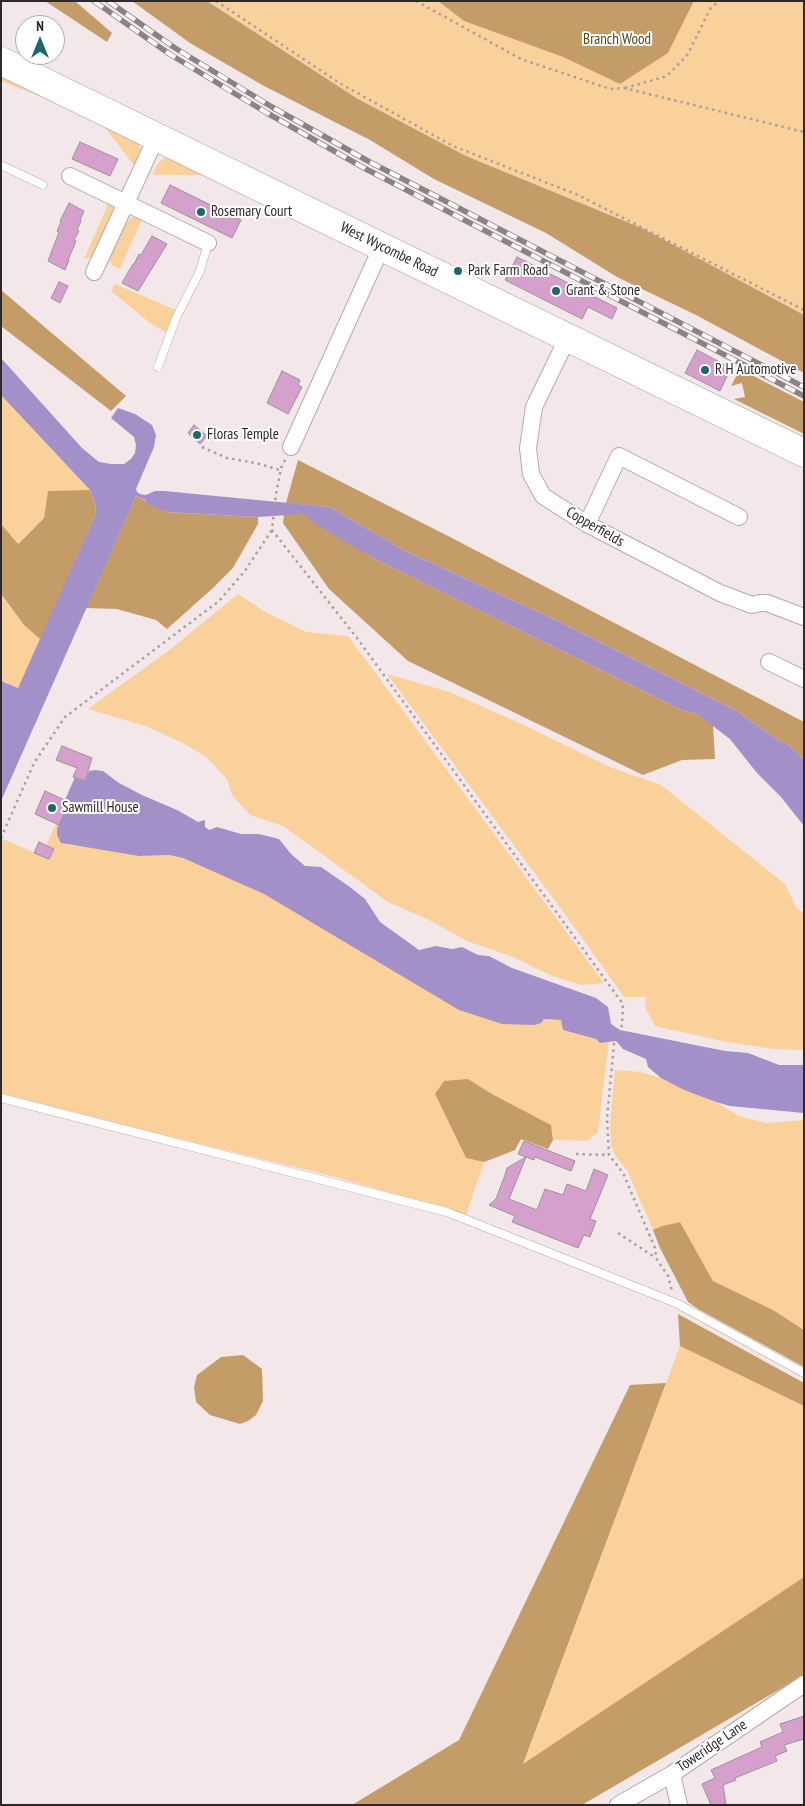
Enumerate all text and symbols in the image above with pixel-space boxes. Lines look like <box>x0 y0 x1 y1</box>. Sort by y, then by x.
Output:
north arrow <box>15 15 65 65</box>
text: N <box>36 17 44 35</box>
park label: Branch Wood <box>583 31 651 49</box>
place label: Rosemary Court <box>211 203 292 221</box>
marker: Rosemary Court <box>195 206 207 218</box>
street label: West Wycombe Road <box>337 219 441 281</box>
place label: Park Farm Road <box>468 262 548 280</box>
marker: Park Farm Road <box>452 265 464 277</box>
place label: Grant & Stone <box>566 282 640 300</box>
marker: Grant & Stone <box>550 285 562 297</box>
place label: R H Automotive <box>715 361 796 379</box>
marker: R H Automotive <box>699 364 711 376</box>
place label: Floras Temple <box>207 426 279 444</box>
marker: Floras Temple <box>191 429 203 441</box>
street label: Copperfields <box>563 503 627 551</box>
place label: Sawmill House <box>62 799 139 817</box>
marker: Sawmill House <box>46 802 58 814</box>
street label: Toweridge Lane <box>673 1716 751 1776</box>

